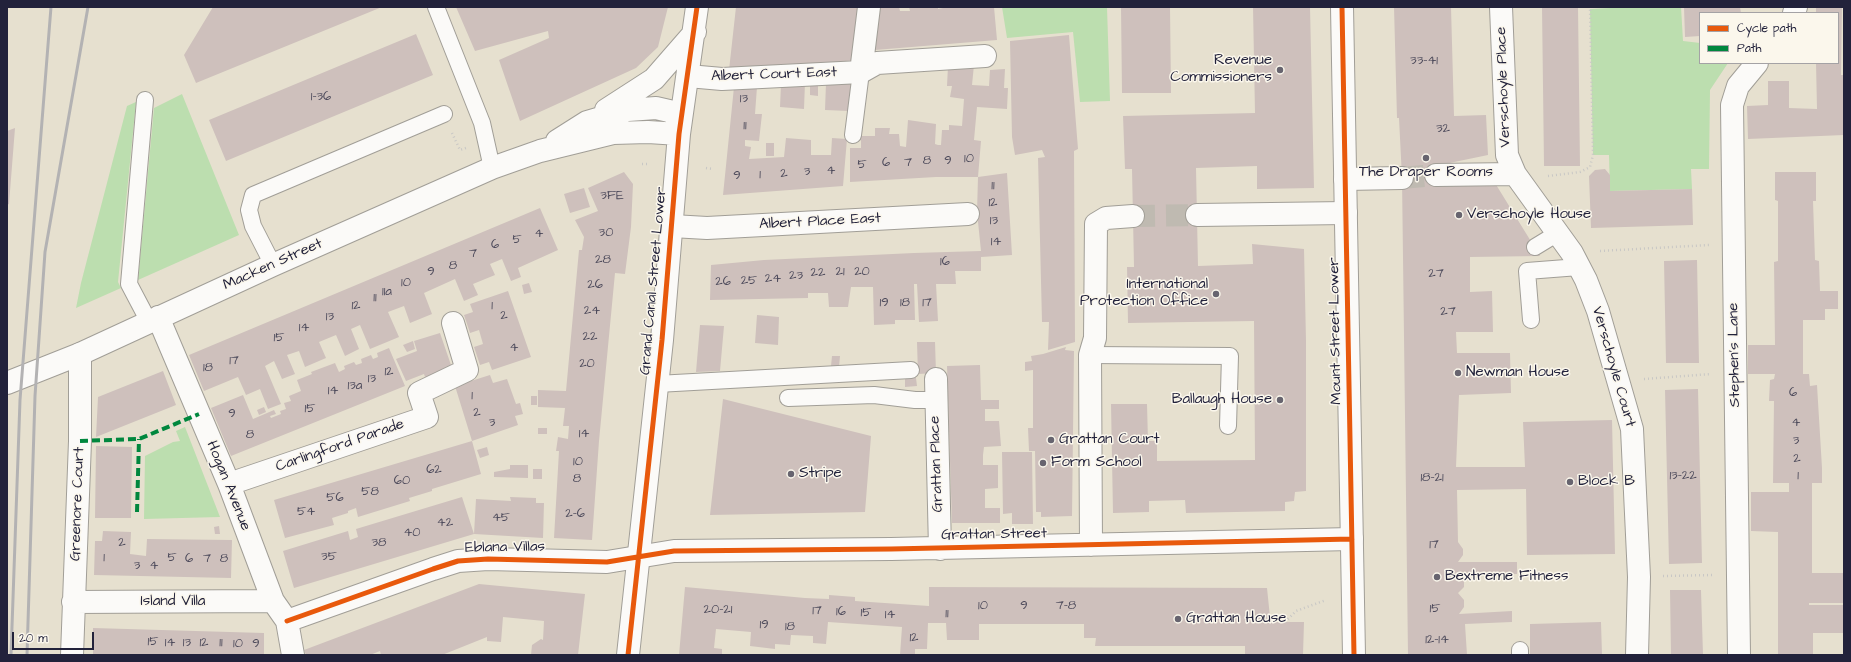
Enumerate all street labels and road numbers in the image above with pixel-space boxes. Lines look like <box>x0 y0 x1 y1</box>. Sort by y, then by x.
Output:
street label: Verschoyle Place <box>1493 26 1515 148</box>
street label: Albert Court East <box>711 64 837 86</box>
street label: Grand Canal Street Lower <box>637 186 671 376</box>
street label: Albert Place East <box>759 210 881 234</box>
street label: Macken Street <box>221 235 325 295</box>
street label: Mount Street Lower <box>1326 257 1346 405</box>
street label: Stephen's Lane <box>1725 302 1745 408</box>
street label: Verschoyle Court <box>1587 305 1639 429</box>
street label: Grattan Place <box>926 415 948 513</box>
street label: Carlingford Parade <box>273 416 407 476</box>
street label: Hogan Avenue <box>202 439 254 533</box>
street label: Greenore Court <box>67 447 89 561</box>
street label: Grattan Street <box>941 525 1047 545</box>
street label: Eblana Villas <box>465 538 545 558</box>
street label: Island Villa <box>140 593 206 611</box>

